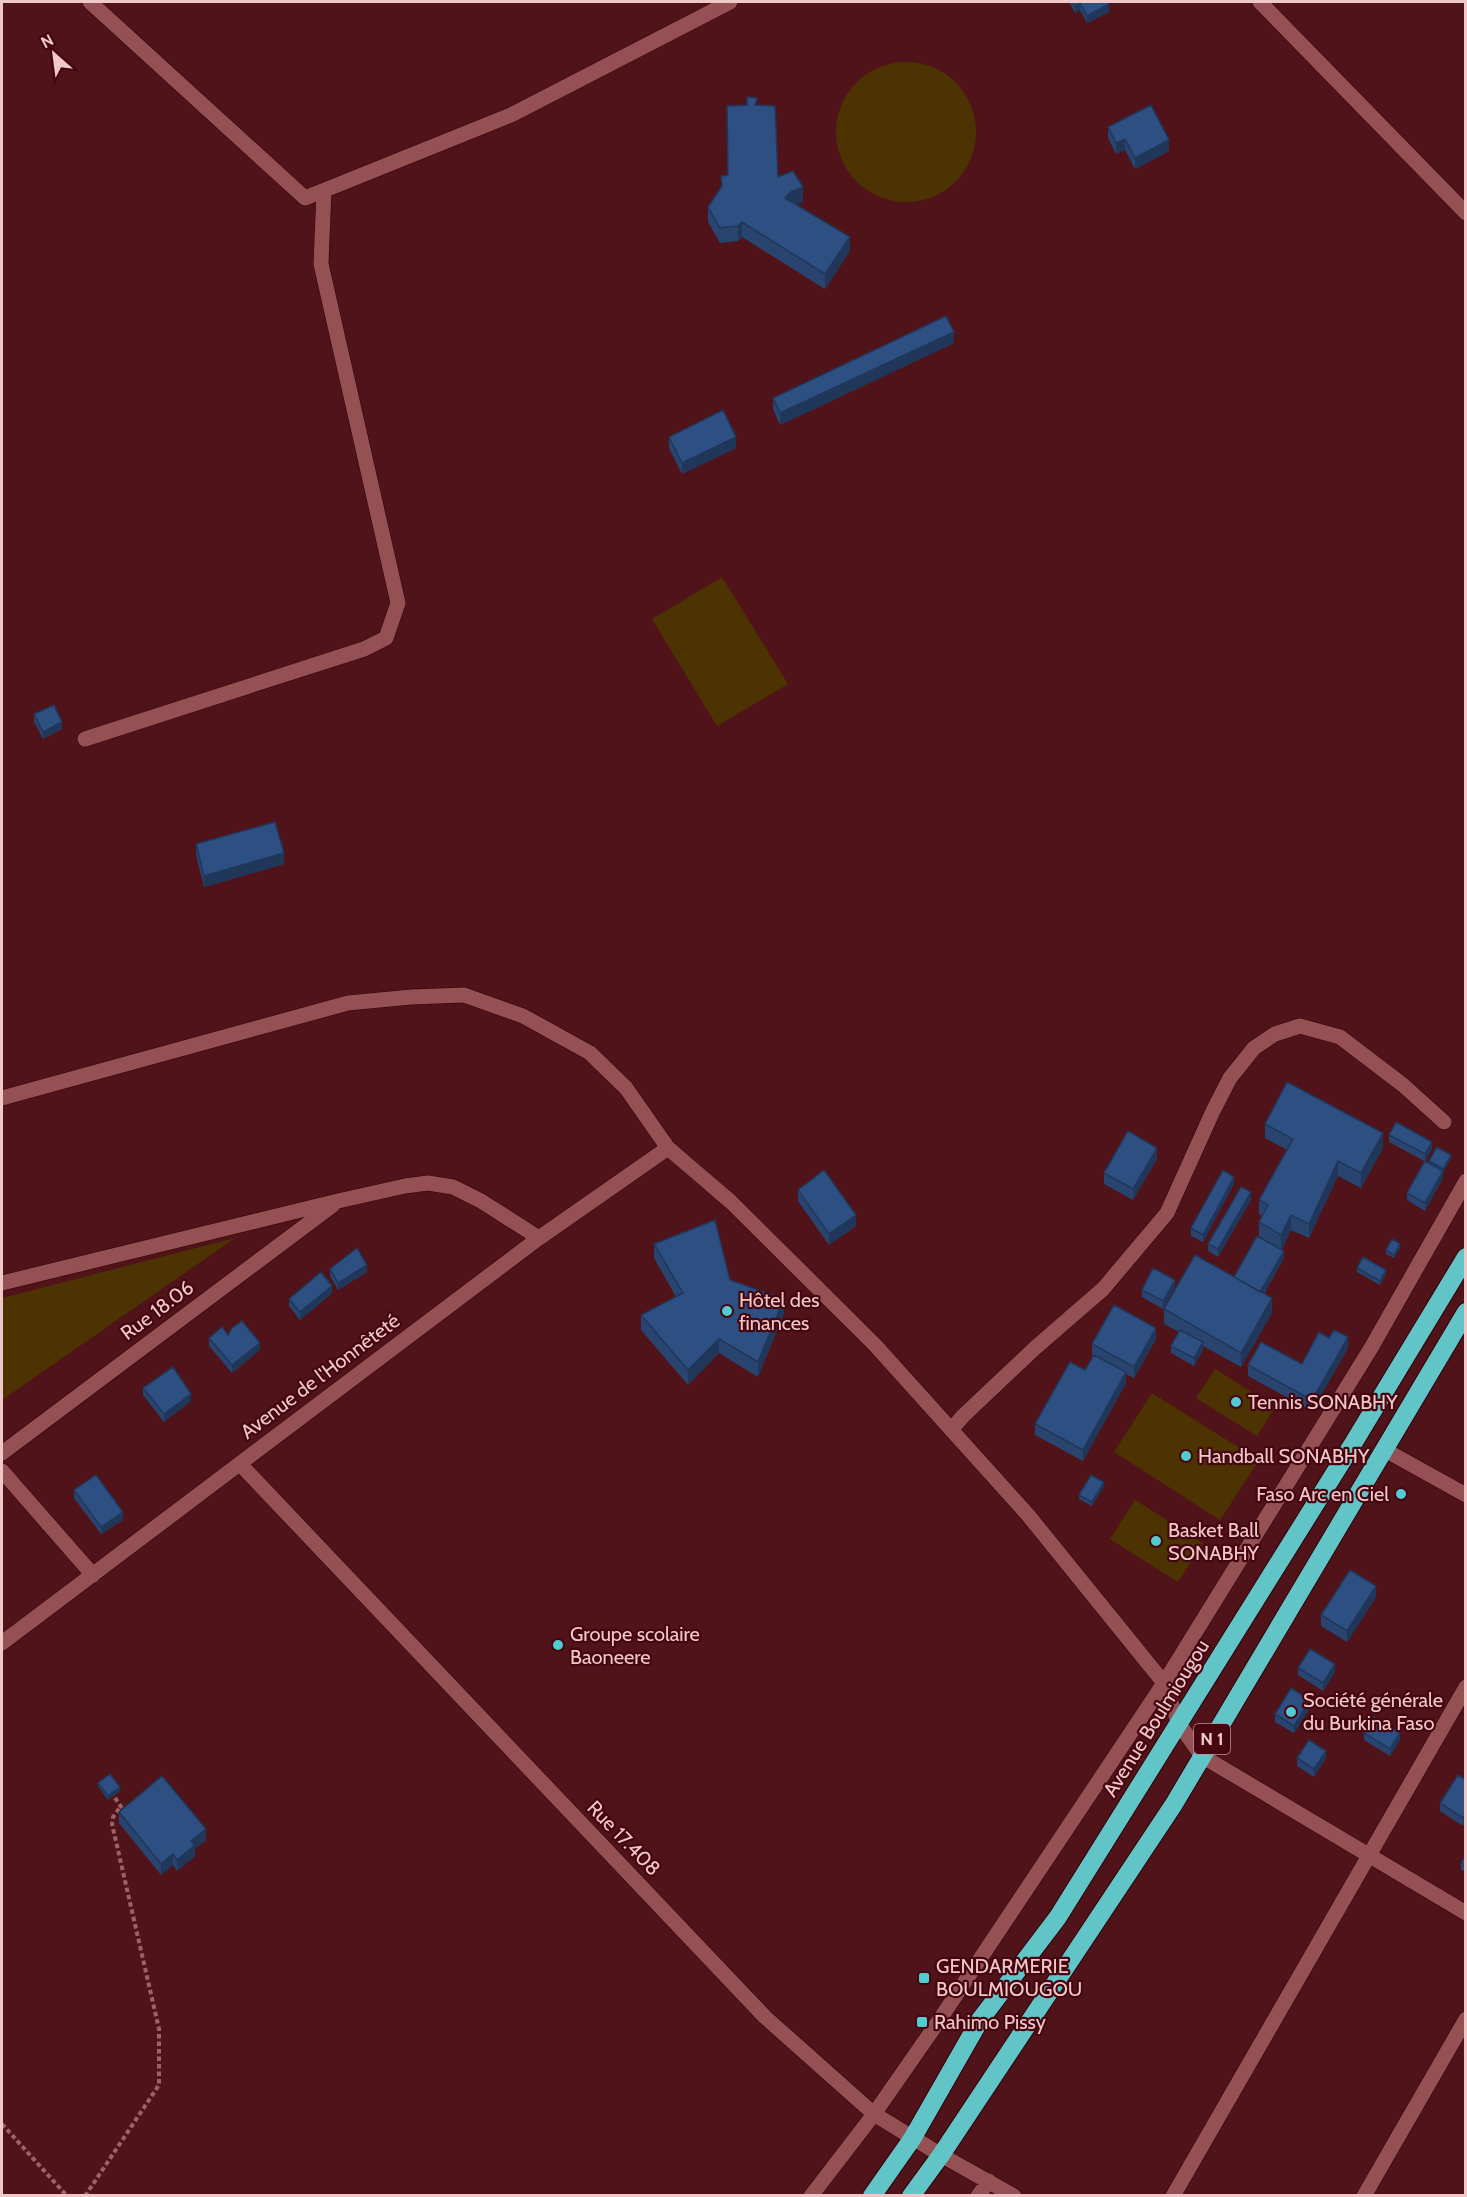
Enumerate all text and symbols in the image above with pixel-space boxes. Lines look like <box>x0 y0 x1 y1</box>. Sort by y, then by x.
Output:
north arrow <box>24 24 84 84</box>
text: N <box>38 30 57 52</box>
street label: Rue 18.06 <box>116 1275 198 1345</box>
place label: Hôtel des finances <box>739 1288 819 1335</box>
marker: Hôtel des finances <box>720 1304 734 1318</box>
street label: Avenue de l'Honnêteté <box>236 1308 404 1444</box>
place label: Tennis SONABHY <box>1248 1390 1398 1414</box>
marker: Tennis SONABHY <box>1229 1395 1243 1409</box>
place label: Handball SONABHY <box>1198 1444 1370 1468</box>
marker: Handball SONABHY <box>1179 1449 1193 1463</box>
place label: Faso Arc en Ciel <box>1256 1482 1389 1506</box>
marker: Faso Arc en Ciel <box>1394 1487 1408 1501</box>
place label: Basket Ball SONABHY <box>1168 1518 1260 1565</box>
marker: Basket Ball SONABHY <box>1149 1534 1163 1548</box>
place label: Groupe scolaire Baoneere <box>570 1622 700 1669</box>
street label: Avenue Boulmiougou <box>1098 1635 1214 1801</box>
marker: Groupe scolaire Baoneere <box>551 1638 565 1652</box>
place label: Société générale du Burkina Faso <box>1303 1688 1443 1735</box>
marker: Société générale du Burkina Faso <box>1284 1705 1298 1719</box>
road number: N 1 <box>1194 1724 1230 1754</box>
street label: Rue 17.408 <box>582 1796 666 1880</box>
place label: GENDARMERIE BOULMIOUGOU <box>936 1954 1082 2001</box>
marker: GENDARMERIE BOULMIOUGOU <box>917 1971 931 1985</box>
place label: Rahimo Pissy <box>934 2010 1046 2034</box>
marker: Rahimo Pissy <box>915 2015 929 2029</box>

